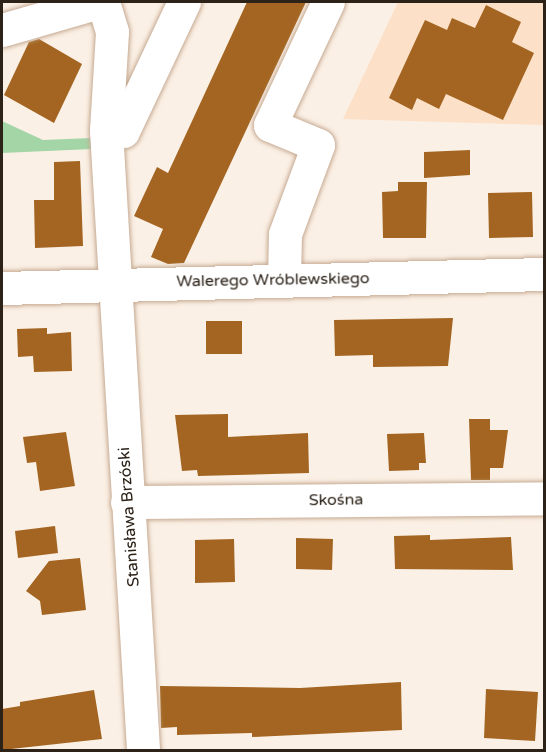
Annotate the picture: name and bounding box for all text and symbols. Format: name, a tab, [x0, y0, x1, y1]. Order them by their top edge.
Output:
street label: Walerego Wróblewskiego	[176, 269, 370, 291]
street label: Stanisława Brzóski	[115, 447, 143, 587]
street label: Skośna	[309, 490, 363, 510]

